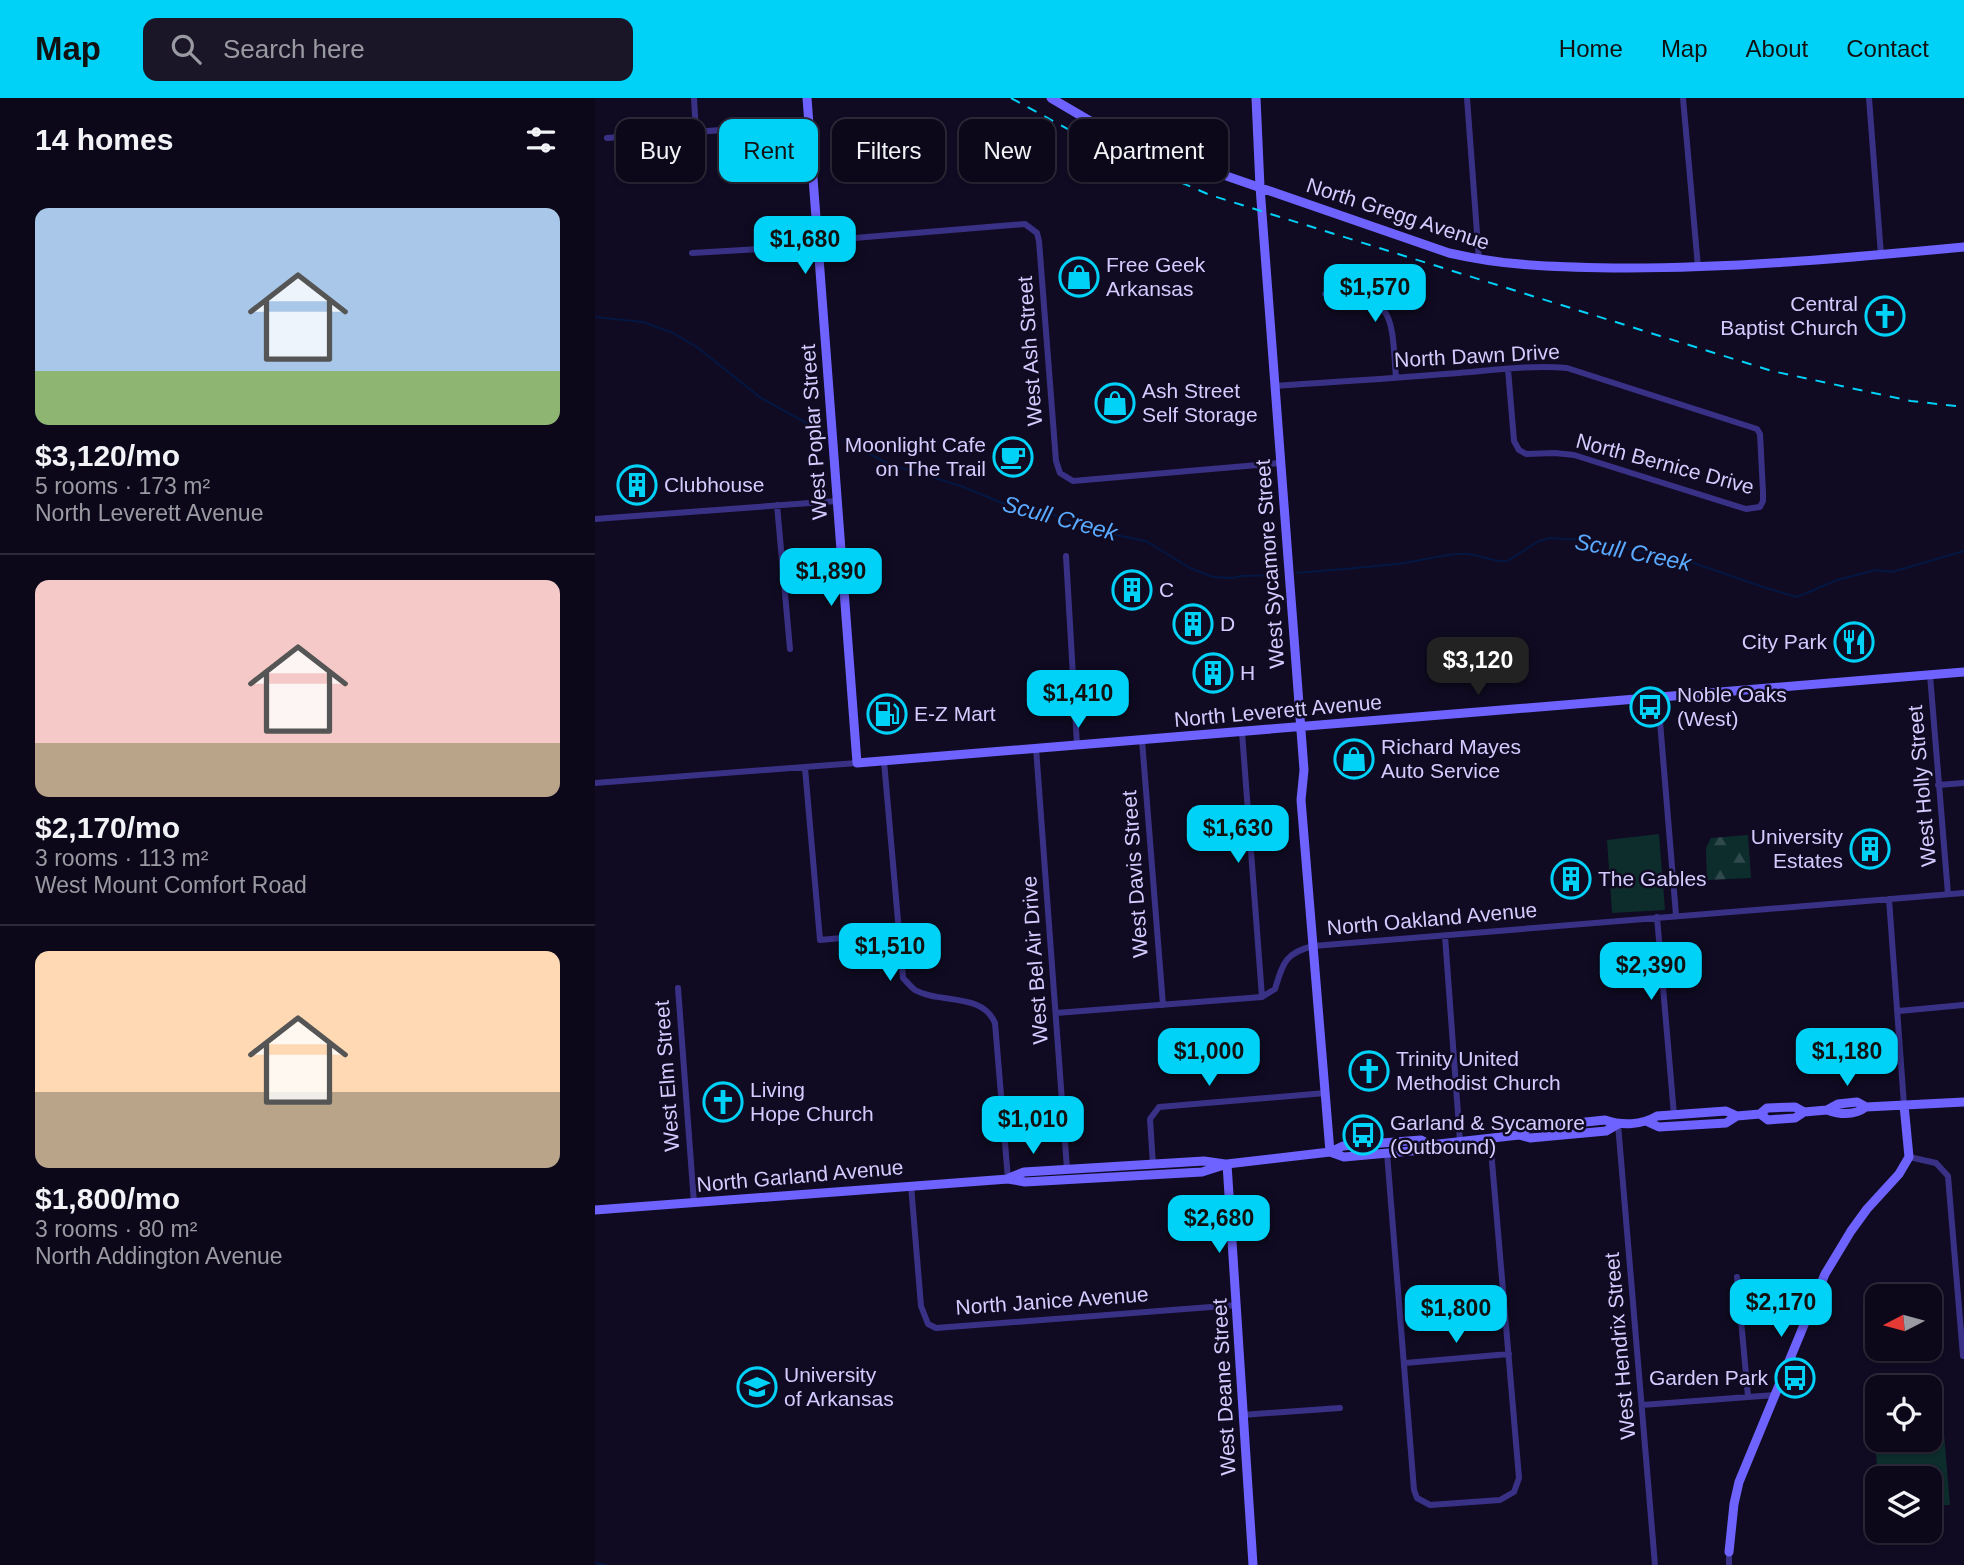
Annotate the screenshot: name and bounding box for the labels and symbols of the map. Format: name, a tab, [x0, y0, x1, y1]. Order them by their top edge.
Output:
street label: North Gregg Avenue	[1304, 173, 1493, 254]
pin: $1,680	[748, 216, 862, 276]
place label: Free Geek Arkansas	[1106, 253, 1206, 300]
shop icon: Free Geek Arkansas	[1058, 256, 1100, 298]
pin: $1,570	[1318, 264, 1432, 324]
street label: West Ash Street	[1013, 275, 1046, 427]
place label: Central Baptist Church	[1720, 292, 1858, 339]
church icon: Central Baptist Church	[1864, 295, 1906, 337]
street label: North Dawn Drive	[1394, 340, 1560, 371]
street label: West Poplar Street	[796, 343, 831, 521]
place label: Ash Street Self Storage	[1142, 379, 1258, 426]
shop icon: Ash Street Self Storage	[1094, 382, 1136, 424]
street label: North Bernice Drive	[1574, 429, 1757, 498]
place label: Moonlight Cafe on The Trail	[845, 433, 986, 480]
cafe icon: Moonlight Cafe on The Trail	[992, 436, 1034, 478]
street label: West Sycamore Street	[1251, 458, 1288, 669]
building icon: Clubhouse	[616, 464, 658, 506]
place label: Clubhouse	[664, 473, 764, 496]
water label: Scull Creek	[1000, 490, 1122, 546]
water label: Scull Creek	[1573, 528, 1695, 576]
pin: $1,890	[774, 548, 888, 608]
building icon: C	[1111, 569, 1153, 611]
place label: C	[1159, 578, 1174, 601]
building icon: D	[1172, 603, 1214, 645]
place label: D	[1220, 612, 1235, 635]
restaurant icon: City Park	[1833, 621, 1875, 663]
place label: City Park	[1742, 630, 1827, 653]
pin: $3,120	[1421, 638, 1535, 697]
building icon: H	[1192, 652, 1234, 694]
place label: H	[1240, 661, 1255, 684]
pin: $1,410	[1021, 670, 1135, 730]
place label: Noble Oaks (West)	[1677, 683, 1787, 730]
bus stop icon: Noble Oaks (West)	[1629, 686, 1671, 728]
street label: North Leverett Avenue	[1173, 690, 1383, 731]
fuel station icon: E-Z Mart	[866, 693, 908, 735]
place label: E-Z Mart	[914, 702, 996, 725]
street label: West Holly Street	[1903, 704, 1940, 868]
place label: Richard Mayes Auto Service	[1381, 735, 1521, 782]
shop icon: Richard Mayes Auto Service	[1333, 738, 1375, 780]
street label: West Davis Street	[1117, 789, 1152, 958]
pin: $1,630	[1181, 806, 1295, 865]
place label: University Estates	[1751, 825, 1843, 872]
building icon: University Estates	[1849, 828, 1891, 870]
building icon: The Gables	[1550, 858, 1592, 900]
place label: The Gables	[1598, 867, 1707, 890]
street label: West Bel Air Drive	[1017, 875, 1052, 1045]
street label: North Oakland Avenue	[1326, 898, 1538, 939]
pin: $1,510	[833, 924, 947, 983]
pin: $2,390	[1594, 942, 1708, 1002]
street label: West Elm Street	[650, 1000, 683, 1152]
pin: $1,000	[1152, 1028, 1266, 1088]
pin: $1,180	[1790, 1028, 1904, 1088]
place label: Trinity United Methodist Church	[1396, 1047, 1561, 1094]
church icon: Trinity United Methodist Church	[1348, 1050, 1390, 1092]
place label: Living Hope Church	[750, 1078, 874, 1125]
church icon: Living Hope Church	[702, 1081, 744, 1123]
pin: $1,010	[976, 1096, 1090, 1156]
place label: Garland & Sycamore (Outbound)	[1390, 1111, 1585, 1158]
bus stop icon: Garland & Sycamore (Outbound)	[1342, 1114, 1384, 1156]
street label: North Garland Avenue	[696, 1155, 904, 1196]
pin: $2,680	[1162, 1196, 1276, 1255]
street label: West Hendrix Street	[1600, 1251, 1639, 1440]
pin: $2,170	[1724, 1280, 1838, 1339]
street label: North Janice Avenue	[955, 1282, 1149, 1319]
north arrow	[1865, 1284, 1943, 1362]
pin: $1,800	[1399, 1286, 1513, 1345]
street label: West Deane Street	[1207, 1298, 1240, 1476]
bus stop icon: Garden Park	[1774, 1357, 1816, 1399]
place label: University of Arkansas	[784, 1363, 894, 1410]
school or university icon: University of Arkansas	[736, 1366, 778, 1408]
place label: Garden Park	[1649, 1366, 1768, 1389]

